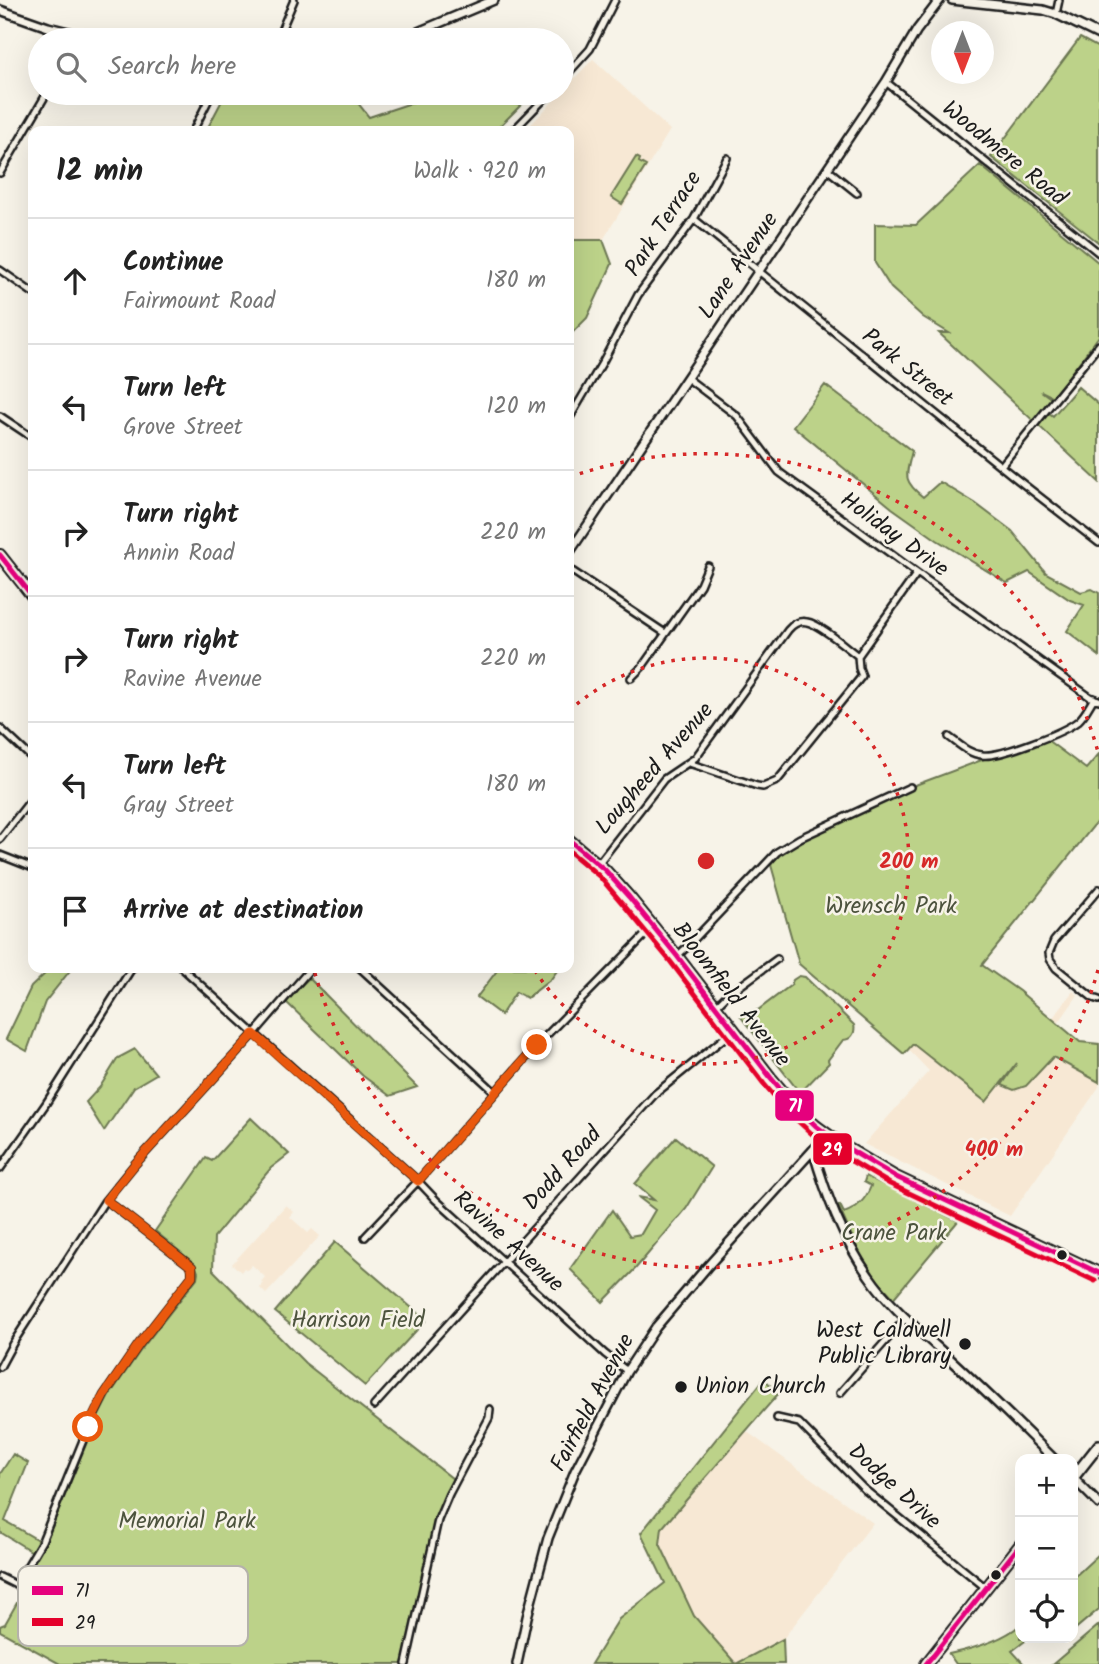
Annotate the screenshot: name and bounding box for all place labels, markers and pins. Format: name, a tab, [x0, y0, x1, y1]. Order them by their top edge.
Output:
centre of rings	[694, 849, 718, 873]
unlabelled marker	[1055, 1248, 1069, 1262]
place label: West Caldwell Public Library	[816, 1313, 951, 1375]
marker: West Caldwell Public Library	[957, 1336, 973, 1352]
place label: Union Church	[695, 1369, 826, 1405]
marker: Union Church	[673, 1379, 689, 1395]
unlabelled marker	[989, 1568, 1003, 1582]

